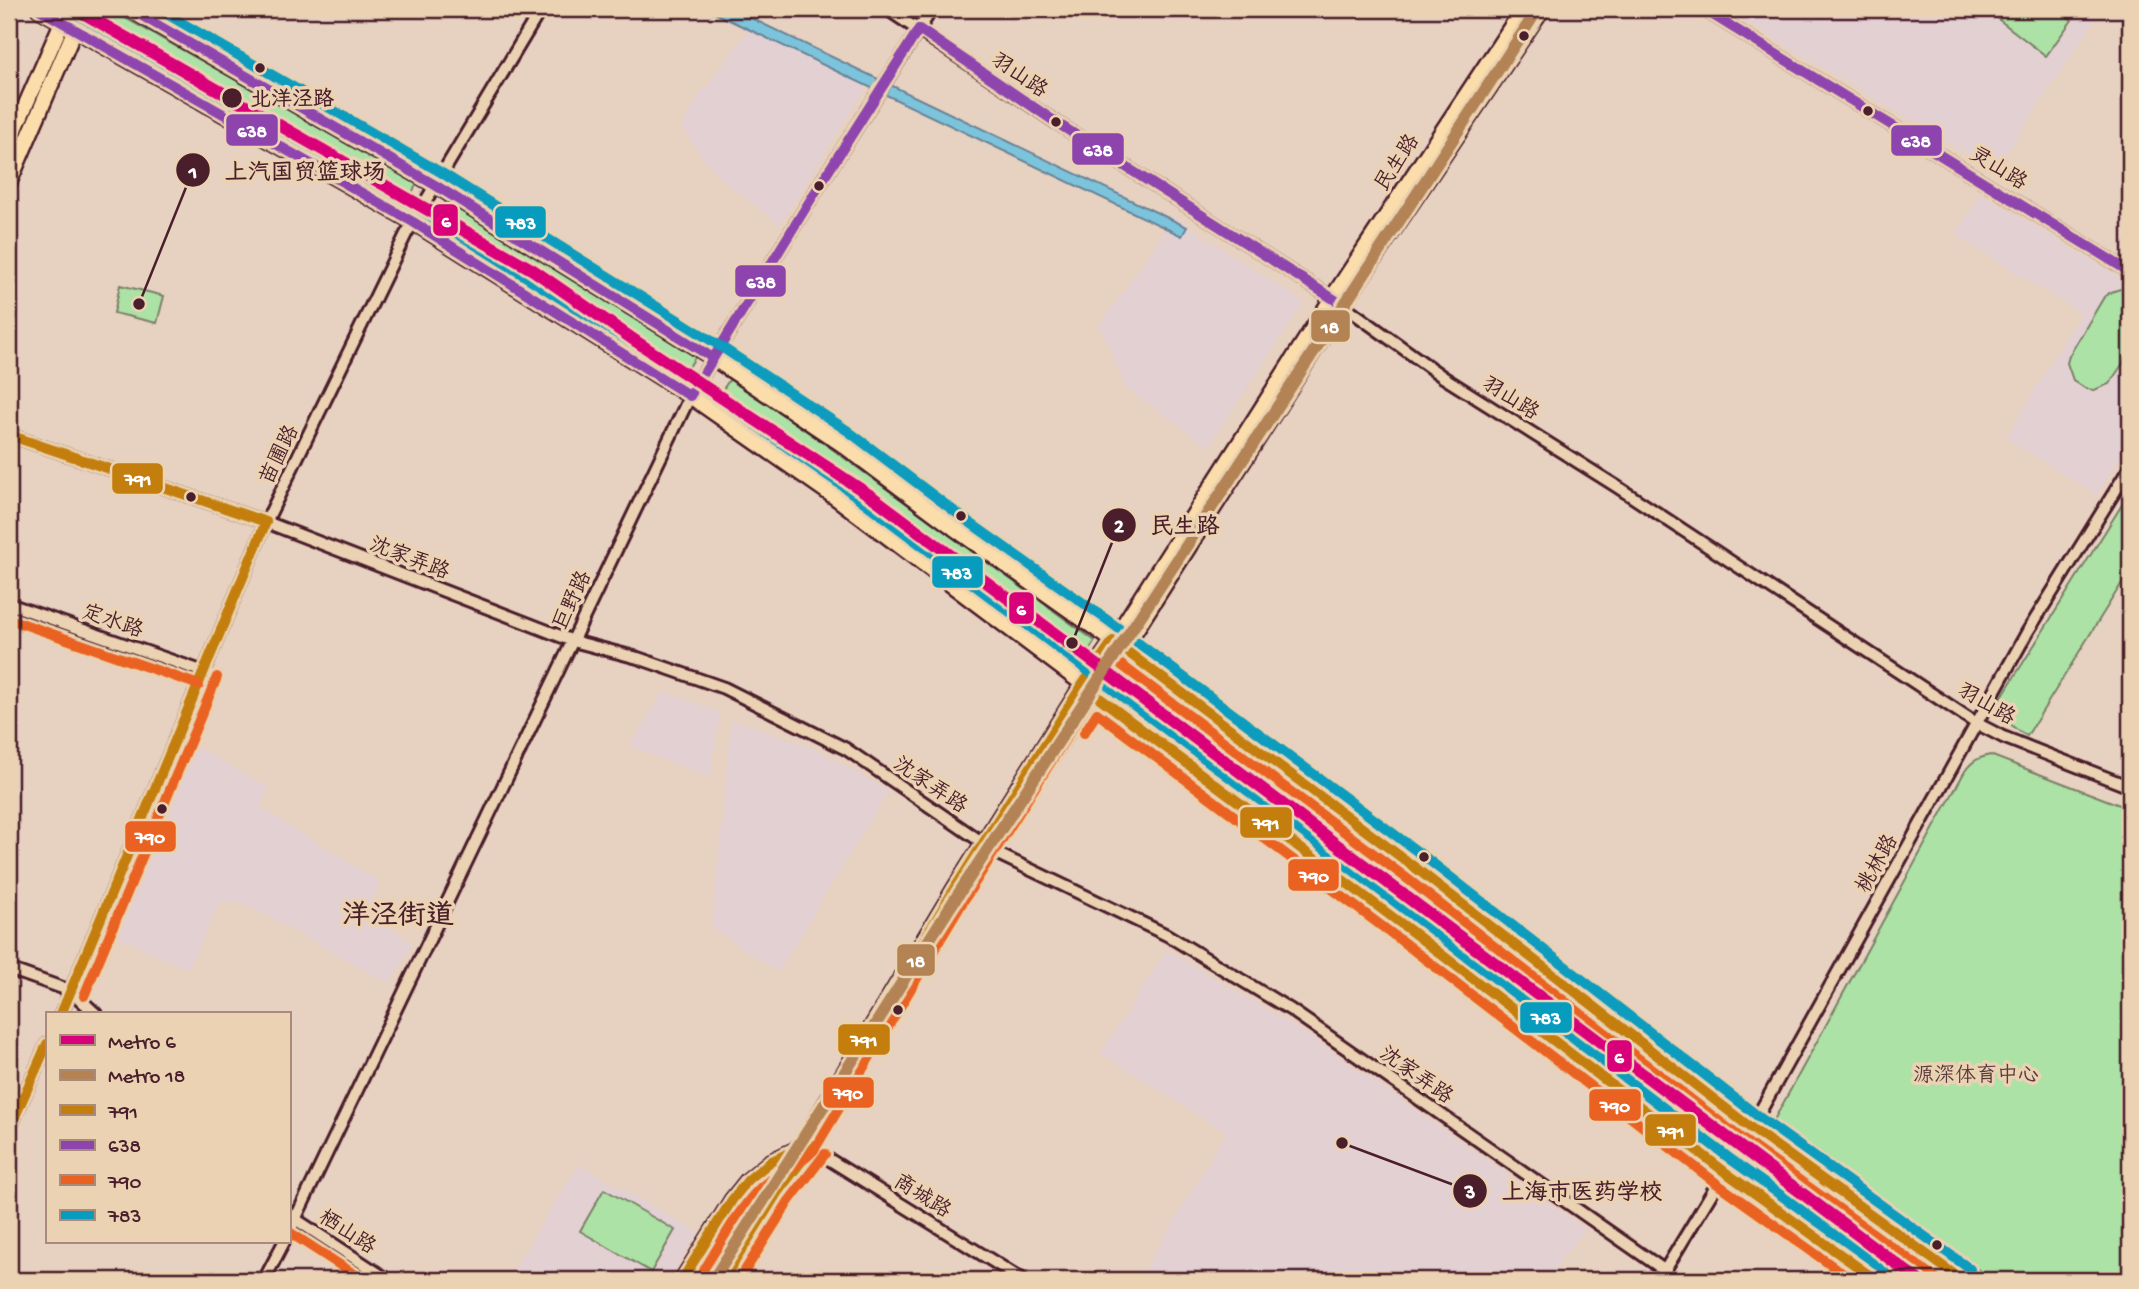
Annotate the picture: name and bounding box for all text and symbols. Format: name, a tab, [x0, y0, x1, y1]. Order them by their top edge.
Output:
unlabelled marker	[1517, 29, 1531, 43]
street label: 羽山路	[985, 47, 1052, 105]
unlabelled marker	[253, 61, 267, 75]
marker: 北洋泾路	[220, 86, 244, 110]
place label: 北洋泾路	[250, 87, 334, 114]
unlabelled marker	[1861, 104, 1875, 118]
line badge: 638	[225, 113, 279, 147]
unlabelled marker	[1049, 115, 1063, 129]
text: 638	[237, 122, 268, 145]
line badge: 638	[1890, 124, 1943, 157]
street label: 民生路	[1370, 130, 1427, 197]
line badge: 638	[1071, 132, 1125, 166]
text: 638	[1901, 132, 1932, 155]
text: 638	[1083, 141, 1114, 164]
street label: 灵山路	[1964, 141, 2032, 197]
callout: 上汽国贸篮球场	[175, 148, 399, 192]
text: 上汽国贸篮球场	[225, 159, 386, 188]
text: 1	[188, 162, 197, 187]
unlabelled marker	[812, 179, 826, 193]
line badge: 6	[432, 203, 459, 237]
line badge: 783	[494, 205, 547, 239]
text: 6	[441, 212, 451, 235]
text: 783	[505, 214, 536, 237]
line badge: 638	[734, 264, 787, 298]
text: 638	[746, 273, 777, 296]
line badge: 18	[1310, 309, 1351, 343]
text: 18	[1320, 318, 1340, 341]
street label: 羽山路	[1476, 371, 1544, 427]
street label: 苗圃路	[254, 421, 306, 489]
line badge: 791	[111, 462, 164, 495]
text: 791	[123, 470, 152, 493]
unlabelled marker	[184, 490, 198, 504]
callout: 民生路	[1101, 503, 1233, 547]
unlabelled marker	[954, 509, 968, 523]
text: 民生路	[1151, 513, 1220, 542]
text: 2	[1114, 516, 1125, 541]
street label: 沈家弄路	[365, 532, 453, 587]
line badge: 783	[931, 555, 984, 589]
text: 783	[941, 564, 972, 587]
street label: 巨野路	[548, 567, 599, 635]
line badge: 6	[1008, 591, 1035, 625]
street label: 定水路	[78, 599, 146, 645]
text: 6	[1016, 600, 1026, 623]
street label: 羽山路	[1952, 678, 2020, 733]
street label: 沈家弄路	[887, 751, 972, 821]
unlabelled marker	[155, 802, 169, 816]
line badge: 791	[1239, 806, 1293, 839]
text: 791	[1251, 814, 1280, 837]
line badge: 790	[124, 820, 177, 853]
text: 790	[134, 828, 165, 851]
street label: 桃林路	[1851, 830, 1905, 898]
unlabelled marker	[1417, 850, 1431, 864]
line badge: 790	[1287, 858, 1340, 892]
text: 790	[1298, 867, 1329, 890]
district label: 洋泾街道	[342, 900, 454, 934]
line badge: 18	[896, 943, 936, 977]
text: 18	[906, 952, 926, 975]
line badge: 783	[1519, 1001, 1573, 1034]
unlabelled marker	[891, 1003, 905, 1017]
text: 783	[1530, 1009, 1561, 1032]
legend	[46, 1012, 290, 1244]
line badge: 791	[837, 1023, 891, 1056]
text: 791	[849, 1031, 878, 1054]
text: Metro 6	[108, 1032, 176, 1057]
line badge: 6	[1606, 1039, 1633, 1073]
street label: 沈家弄路	[1373, 1041, 1458, 1111]
text: 6	[1614, 1048, 1624, 1071]
park label: 源深体育中心	[1913, 1063, 2039, 1090]
text: Metro 18	[108, 1066, 185, 1091]
line badge: 790	[822, 1076, 875, 1109]
text: 790	[832, 1084, 863, 1107]
line badge: 790	[1588, 1088, 1642, 1122]
text: 790	[1599, 1097, 1630, 1120]
text: 791	[107, 1102, 138, 1127]
line badge: 791	[1644, 1113, 1697, 1147]
text: 791	[1656, 1122, 1685, 1145]
text: 638	[108, 1136, 141, 1161]
street label: 商城路	[888, 1169, 956, 1225]
callout: 上海市医药学校	[1452, 1169, 1676, 1213]
text: 790	[107, 1172, 141, 1197]
text: 上海市医药学校	[1502, 1180, 1663, 1208]
text: 3	[1464, 1182, 1476, 1207]
street label: 栖山路	[313, 1205, 380, 1262]
text: 783	[107, 1206, 141, 1231]
unlabelled marker	[1930, 1238, 1944, 1252]

